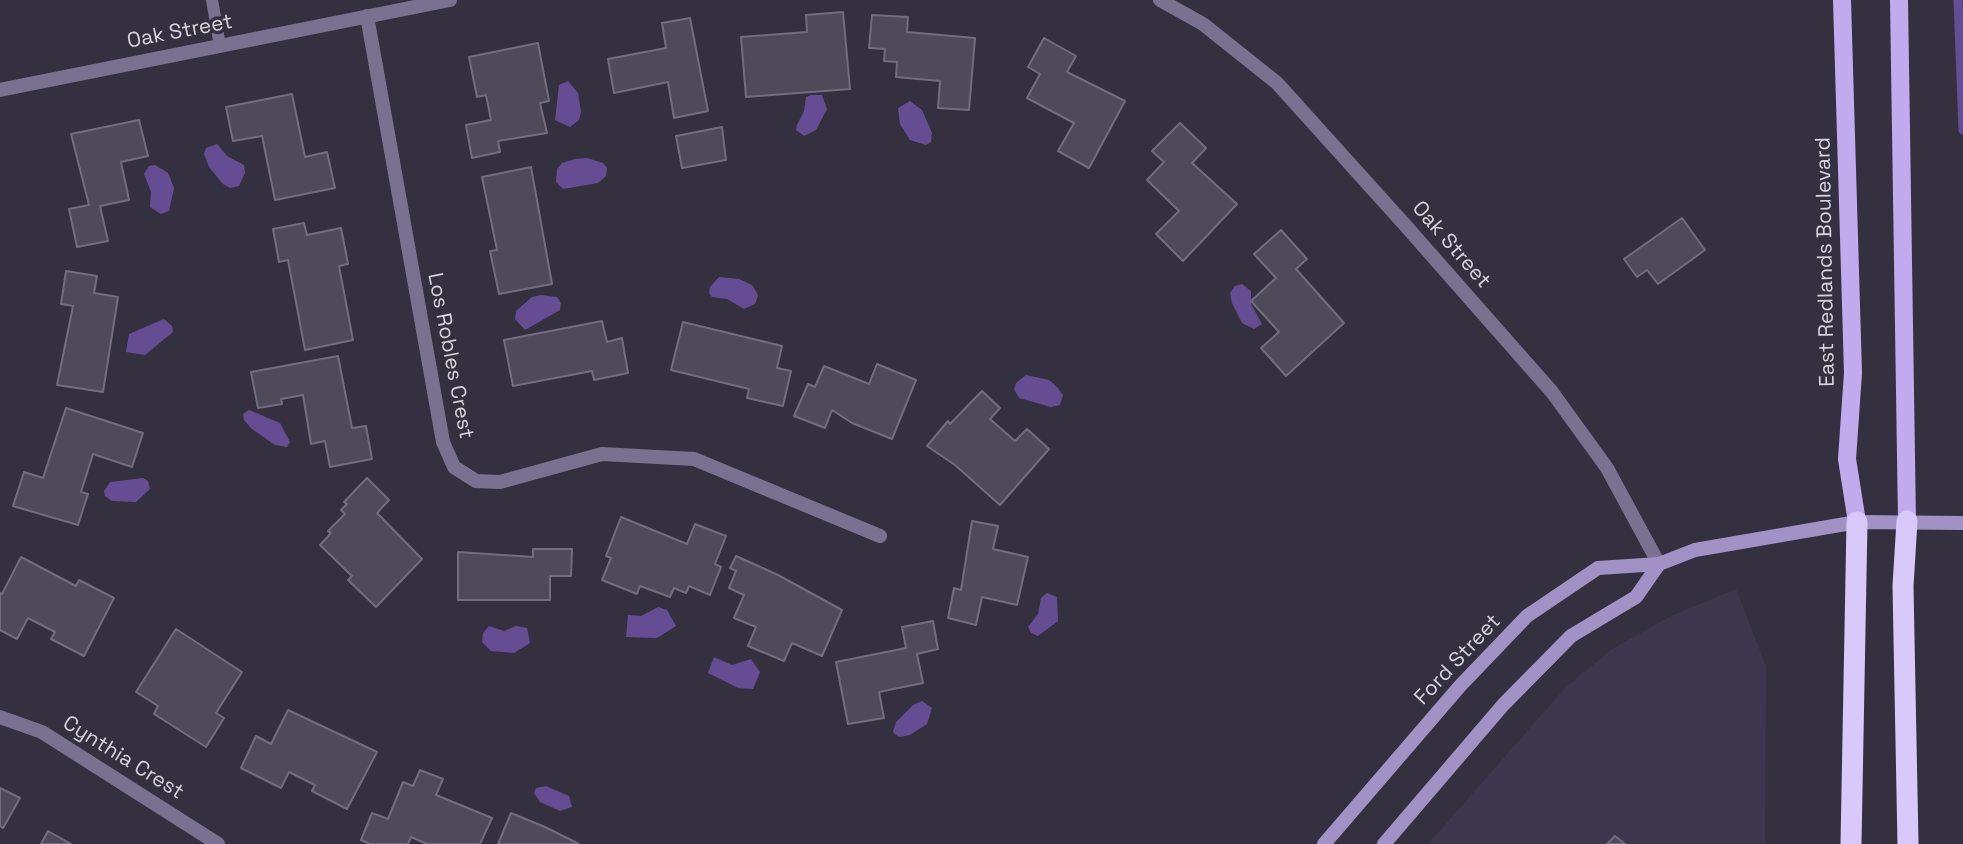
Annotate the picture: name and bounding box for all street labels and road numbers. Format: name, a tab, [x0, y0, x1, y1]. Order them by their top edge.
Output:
street label: Oak Street	[125, 9, 235, 55]
street label: East Redlands Boulevard	[1811, 137, 1841, 387]
street label: Oak Street	[1406, 196, 1496, 294]
street label: Los Robles Crest	[422, 271, 478, 441]
street label: Ford Street	[1410, 609, 1506, 711]
street label: Cynthia Crest	[58, 711, 188, 805]

